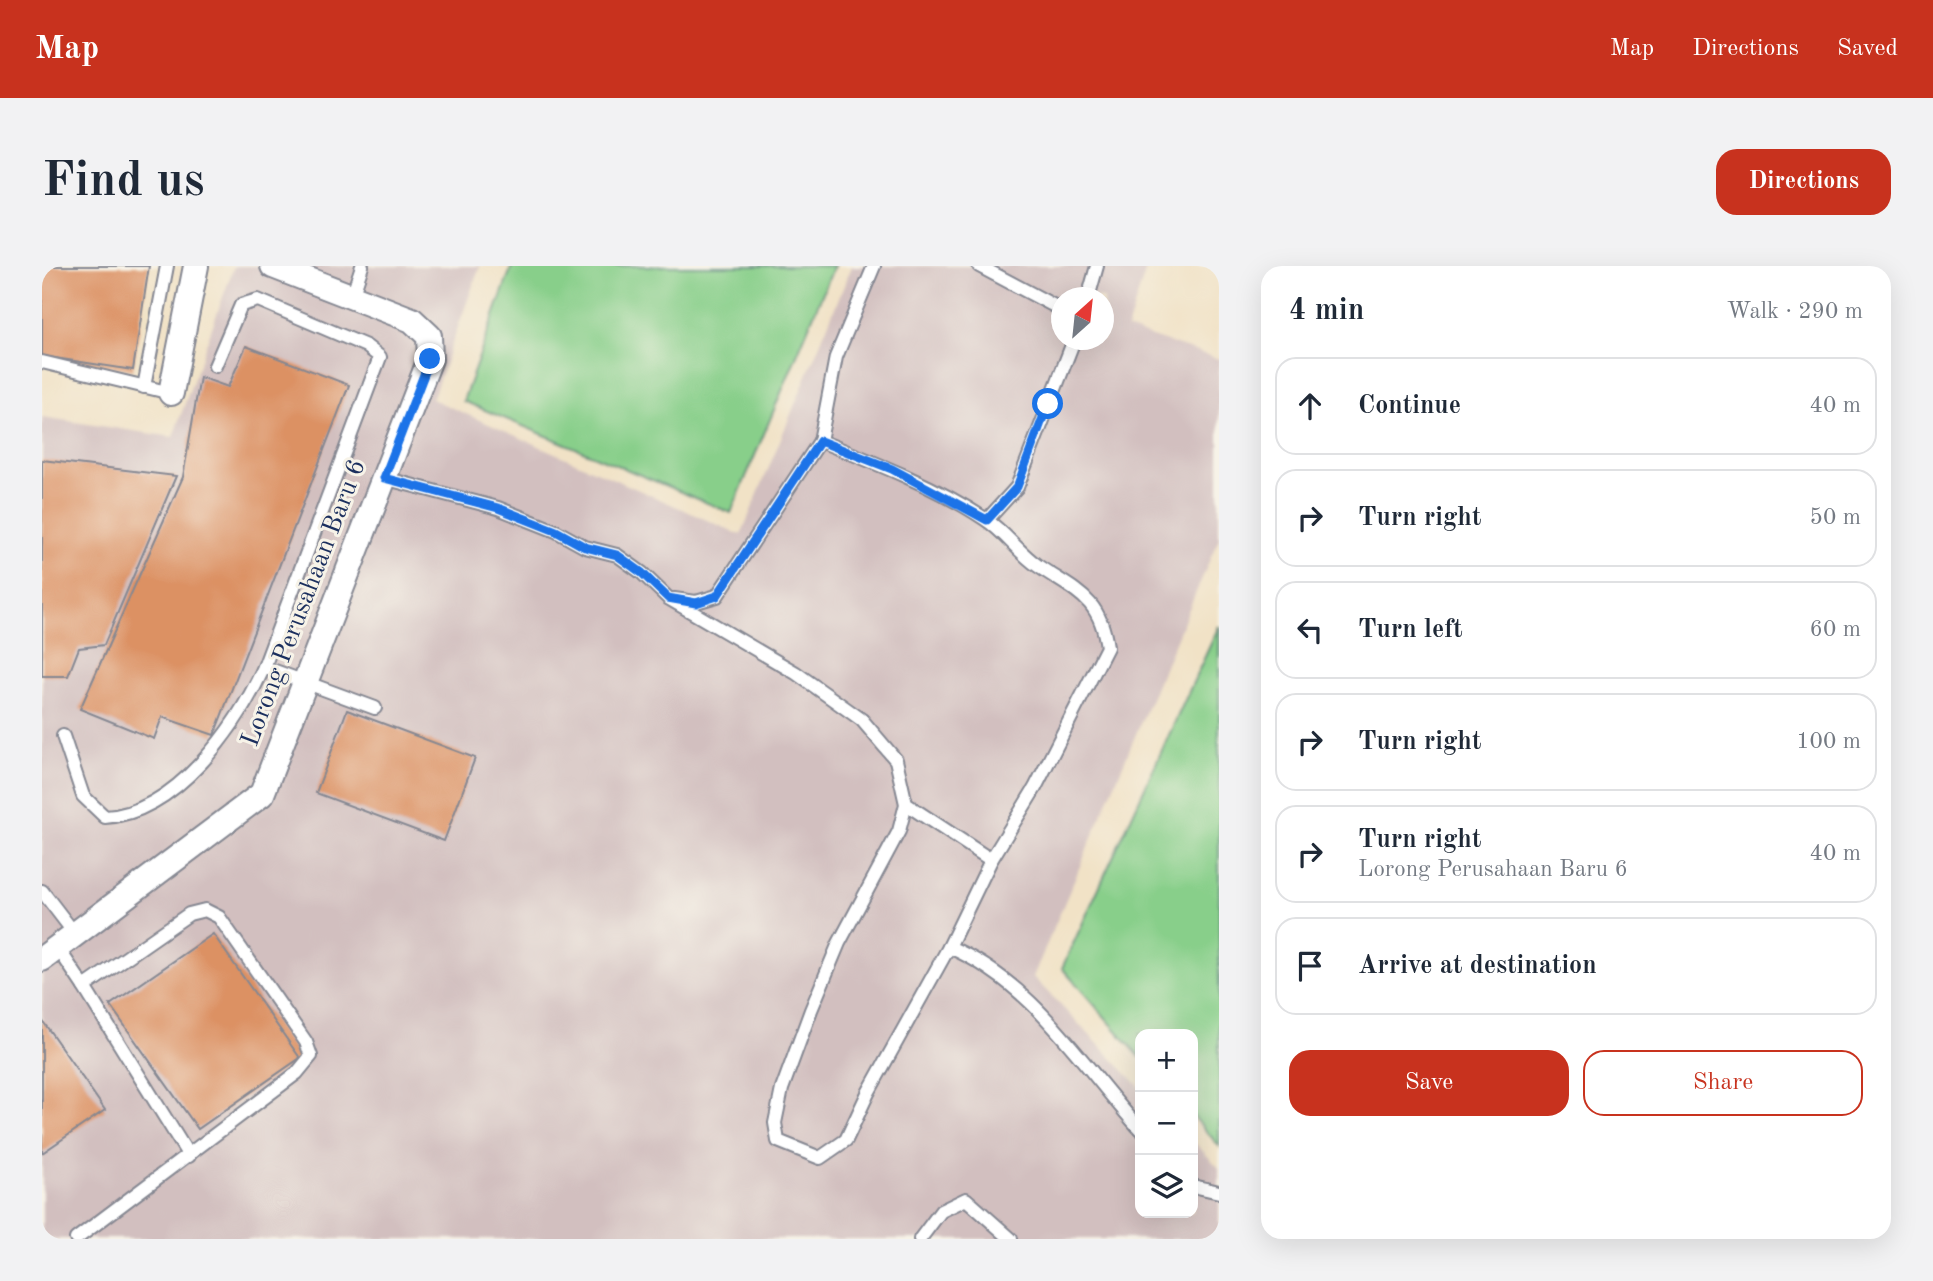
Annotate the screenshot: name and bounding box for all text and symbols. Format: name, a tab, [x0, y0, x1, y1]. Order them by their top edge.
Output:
text: Map	[35, 33, 99, 66]
text: Map	[1610, 37, 1654, 61]
text: Directions	[1692, 37, 1799, 61]
text: Saved	[1837, 37, 1898, 61]
button: Directions	[1716, 149, 1891, 215]
text: Find us	[42, 158, 205, 207]
north arrow	[1051, 287, 1114, 350]
text: 4 min	[1289, 296, 1364, 326]
text: Walk · 290 m	[1727, 300, 1863, 323]
route end	[414, 343, 445, 374]
icon: ahead	[1291, 387, 1329, 425]
route start	[1032, 388, 1063, 419]
text: Continue	[1358, 393, 1461, 419]
text: 40 m	[1810, 394, 1861, 417]
street label: Lorong Perusahaan Baru 6	[237, 456, 371, 750]
icon: right	[1291, 499, 1329, 537]
text: Turn right	[1358, 505, 1481, 531]
text: 50 m	[1810, 506, 1861, 529]
icon: left	[1291, 611, 1329, 649]
text: Turn left	[1358, 617, 1463, 643]
text: 60 m	[1810, 618, 1861, 641]
icon: right	[1291, 723, 1329, 761]
text: Turn right	[1358, 729, 1481, 755]
text: 100 m	[1796, 730, 1861, 753]
text: Turn right	[1358, 827, 1481, 853]
icon: right	[1291, 835, 1329, 873]
text: 40 m	[1810, 842, 1861, 865]
text: Lorong Perusahaan Baru 6	[1358, 858, 1628, 881]
icon: arrive	[1291, 947, 1329, 985]
text: Arrive at destination	[1358, 953, 1597, 979]
map controls	[1135, 1029, 1198, 1218]
button: +	[1135, 1029, 1198, 1092]
button: Save	[1289, 1050, 1569, 1116]
button: Share	[1583, 1050, 1863, 1116]
button: −	[1135, 1092, 1198, 1155]
button: layers	[1135, 1155, 1198, 1218]

